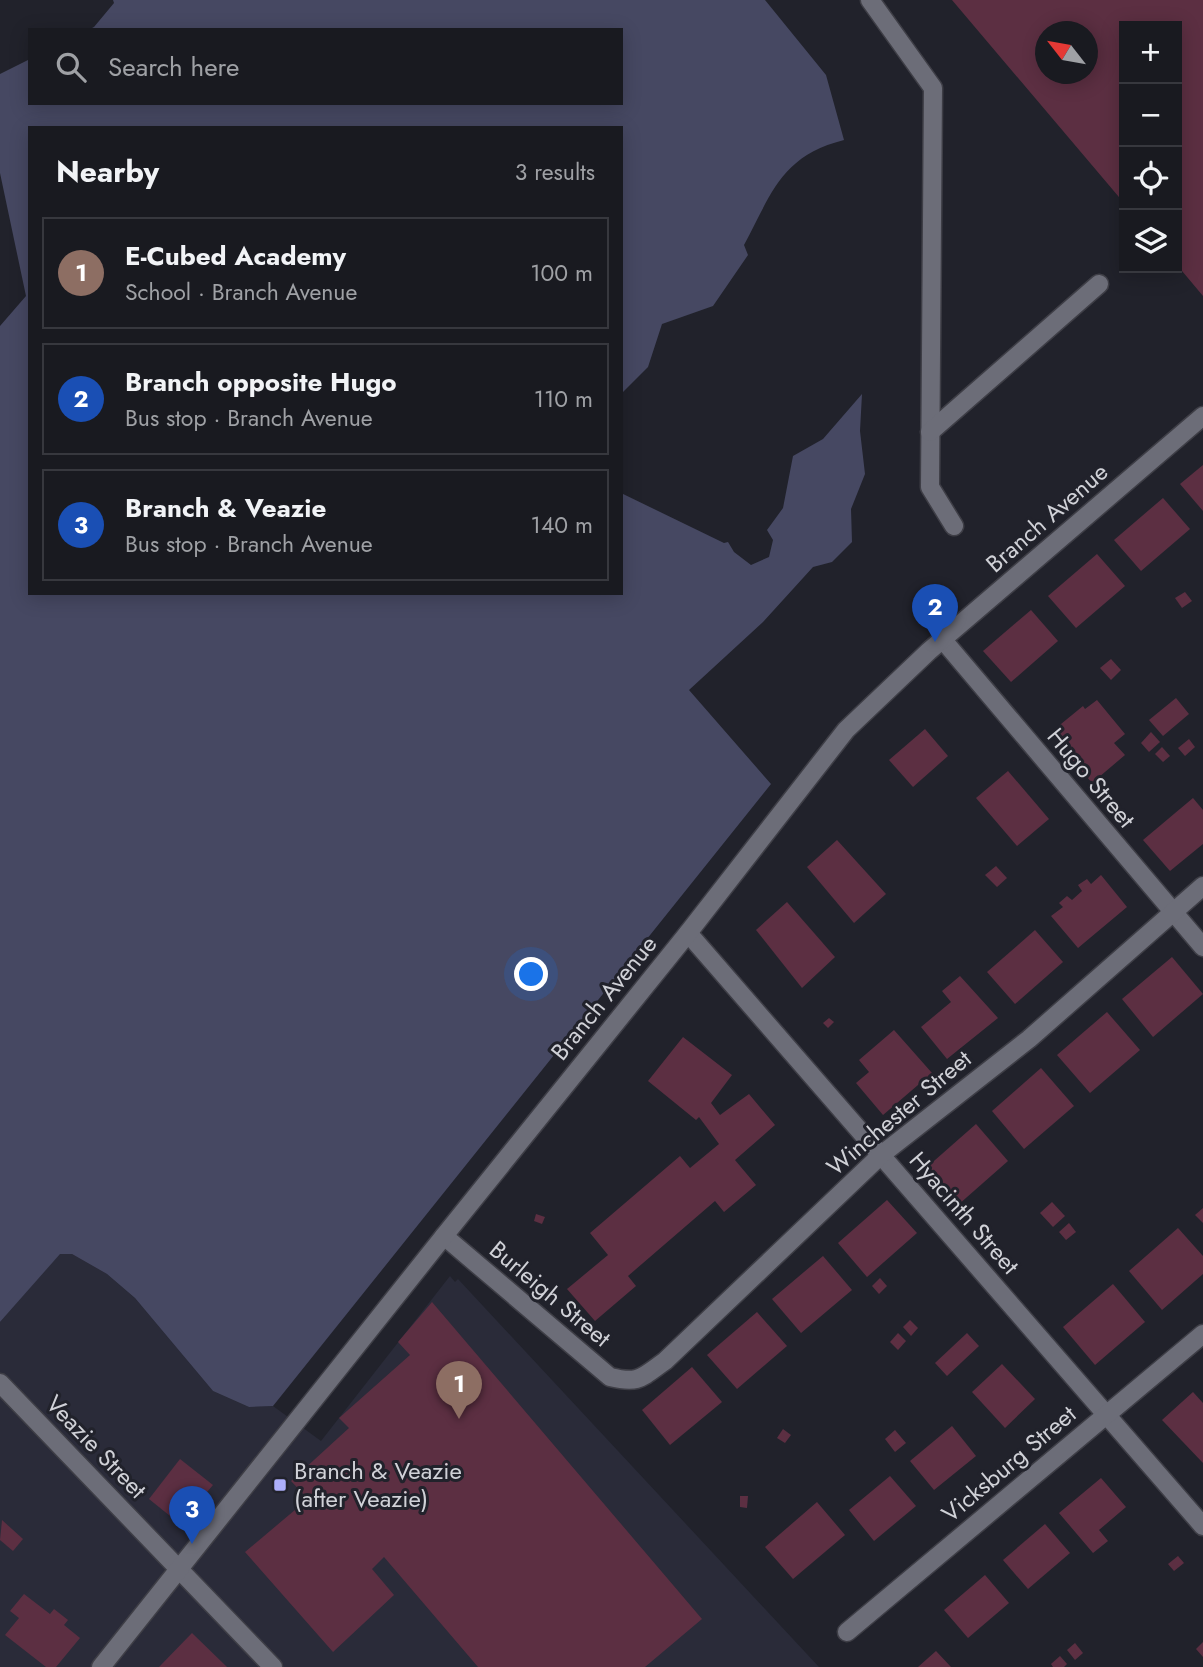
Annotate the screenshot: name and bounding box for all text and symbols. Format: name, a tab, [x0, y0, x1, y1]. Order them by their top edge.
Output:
north arrow	[1035, 21, 1098, 84]
map controls	[1119, 21, 1182, 273]
button: +	[1119, 21, 1182, 84]
search box	[28, 28, 623, 105]
icon: search	[52, 48, 90, 86]
text: Search here	[108, 48, 240, 86]
button: −	[1119, 84, 1182, 147]
button: locate	[1119, 147, 1182, 210]
text: Nearby	[56, 150, 159, 193]
text: 3 results	[515, 155, 595, 189]
button: layers	[1119, 210, 1182, 273]
text: E-Cubed Academy	[125, 237, 346, 275]
text: 1	[75, 256, 87, 290]
text: 100 m	[530, 256, 593, 290]
text: School · Branch Avenue	[125, 275, 357, 309]
text: Branch opposite Hugo	[125, 363, 397, 401]
text: 2	[73, 382, 89, 416]
text: 110 m	[534, 382, 593, 416]
text: Bus stop · Branch Avenue	[125, 401, 373, 435]
street label: Branch Avenue	[978, 455, 1115, 581]
text: Branch & Veazie	[125, 489, 326, 527]
text: 3	[74, 508, 88, 542]
text: 140 m	[531, 508, 593, 542]
text: Bus stop · Branch Avenue	[125, 527, 373, 561]
pin: 2	[912, 584, 958, 642]
street label: Hugo Street	[1039, 720, 1144, 835]
street label: Branch Avenue	[542, 928, 665, 1068]
your location	[514, 957, 548, 991]
street label: Winchester Street	[819, 1041, 979, 1184]
street label: Hyacinth Street	[901, 1144, 1028, 1282]
street label: Burleigh Street	[482, 1232, 619, 1355]
pin: 1	[436, 1361, 482, 1419]
street label: Veazie Street	[38, 1387, 155, 1506]
street label: Vicksburg Street	[934, 1397, 1084, 1530]
place label: Branch & Veazie (after Veazie)	[294, 1453, 462, 1516]
marker: Branch & Veazie (after Veazie)	[272, 1477, 288, 1493]
pin: 3	[169, 1486, 215, 1544]

